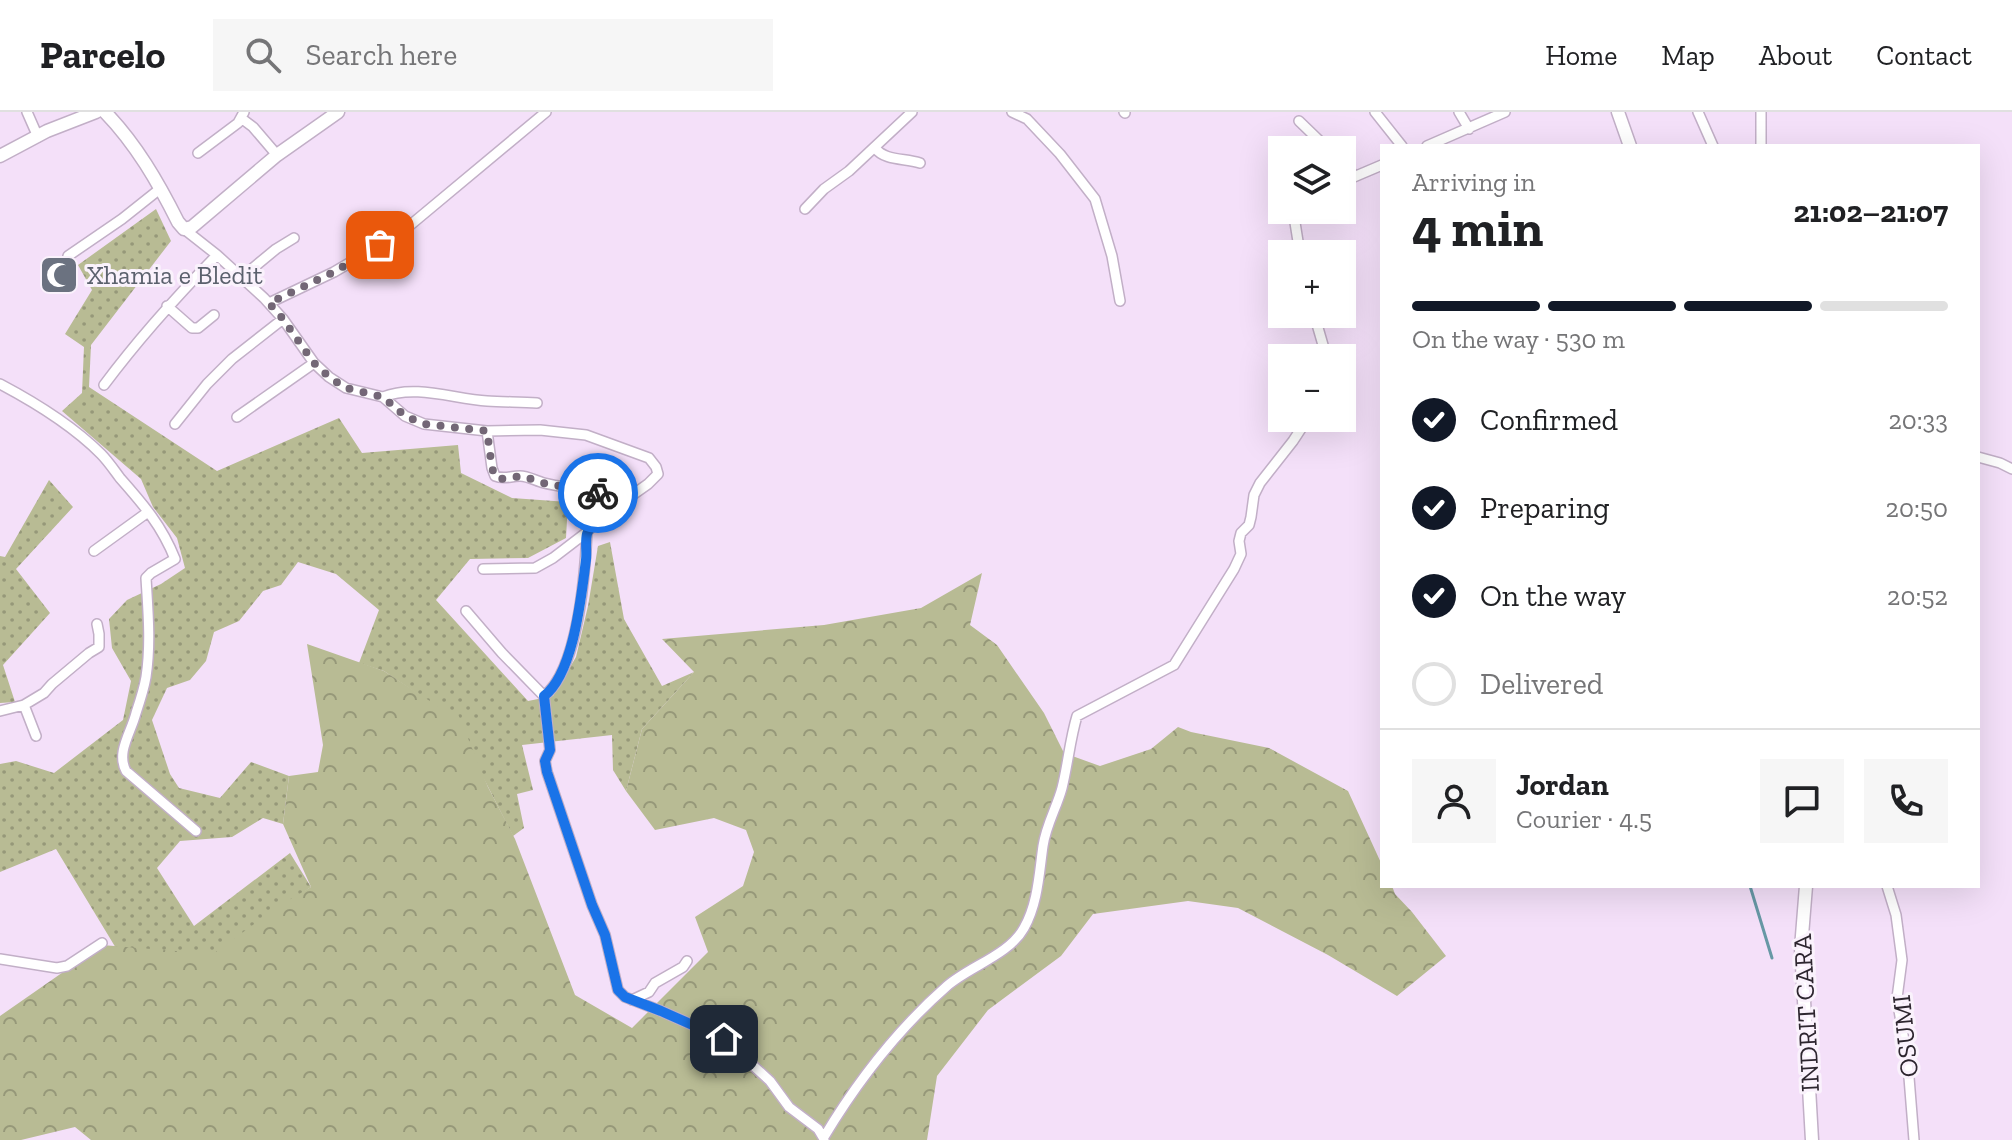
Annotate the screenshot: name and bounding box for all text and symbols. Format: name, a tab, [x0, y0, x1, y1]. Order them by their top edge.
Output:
search box	[213, 19, 773, 91]
text: Parcelo	[40, 32, 165, 78]
icon: search	[241, 33, 285, 77]
text: Search here	[305, 37, 457, 73]
text: Home	[1545, 39, 1617, 72]
text: Map	[1661, 39, 1715, 72]
text: About	[1759, 39, 1832, 72]
text: Contact	[1876, 39, 1972, 72]
map controls	[1268, 136, 1356, 432]
button: layers	[1268, 136, 1356, 224]
text: Arriving in	[1412, 166, 1535, 198]
text: 21:02–21:07	[1793, 194, 1948, 230]
text: 4 min	[1412, 197, 1543, 259]
pin	[346, 211, 414, 279]
icon: bag	[358, 223, 402, 267]
button: +	[1268, 240, 1356, 328]
mosque icon: Xhamia e Bledit	[38, 254, 80, 296]
place label: Xhamia e Bledit	[87, 259, 263, 291]
text: On the way · 530 m	[1412, 323, 1625, 355]
button: −	[1268, 344, 1356, 432]
icon: check	[1412, 398, 1456, 442]
text: Confirmed	[1480, 402, 1618, 438]
text: 20:33	[1888, 404, 1948, 436]
courier	[558, 453, 638, 533]
icon: bike	[576, 471, 620, 515]
icon: check	[1412, 486, 1456, 530]
text: Preparing	[1480, 490, 1610, 526]
text: 20:50	[1886, 492, 1948, 524]
icon: check	[1412, 574, 1456, 618]
text: On the way	[1480, 578, 1626, 614]
text: 20:52	[1887, 580, 1948, 612]
text: Delivered	[1480, 666, 1603, 702]
button: person	[1412, 759, 1496, 843]
button: chat	[1760, 759, 1844, 843]
button: phone	[1864, 759, 1948, 843]
text: Jordan	[1516, 767, 1609, 803]
text: Courier · 4.5	[1516, 803, 1652, 835]
street label: INDRIT CARA	[1786, 932, 1826, 1093]
street label: OSUMI	[1885, 993, 1925, 1079]
pin	[690, 1005, 758, 1073]
icon: home	[702, 1017, 746, 1061]

